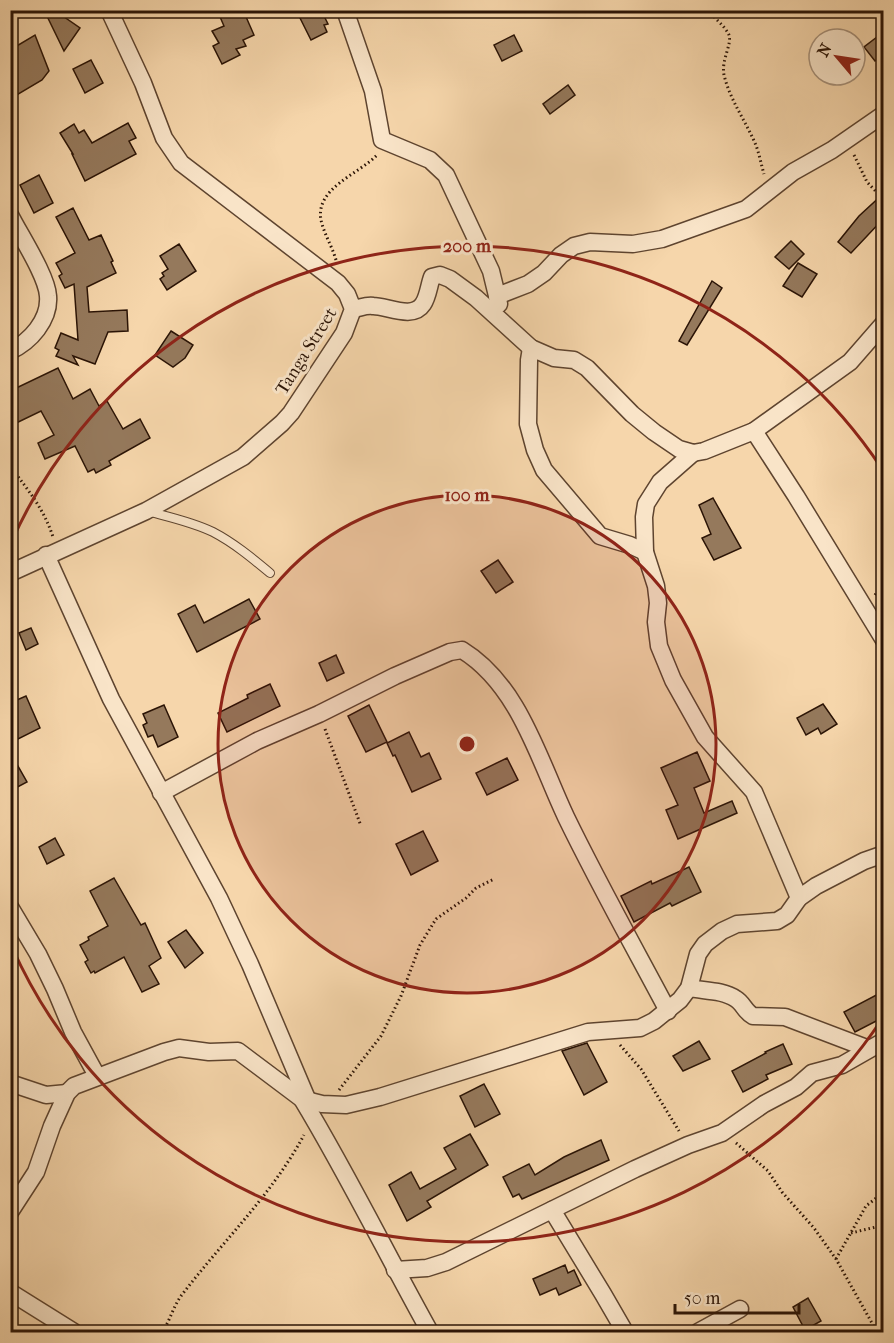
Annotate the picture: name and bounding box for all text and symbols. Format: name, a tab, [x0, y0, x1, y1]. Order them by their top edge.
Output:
north arrow	[807, 27, 867, 87]
text: N	[813, 39, 836, 60]
text: 200 m	[443, 236, 492, 257]
street label: Tanga Street	[271, 303, 342, 399]
text: 100 m	[444, 485, 491, 506]
centre of rings	[457, 734, 477, 754]
scale bar	[675, 1277, 800, 1315]
text: 50 m	[684, 1288, 721, 1309]

